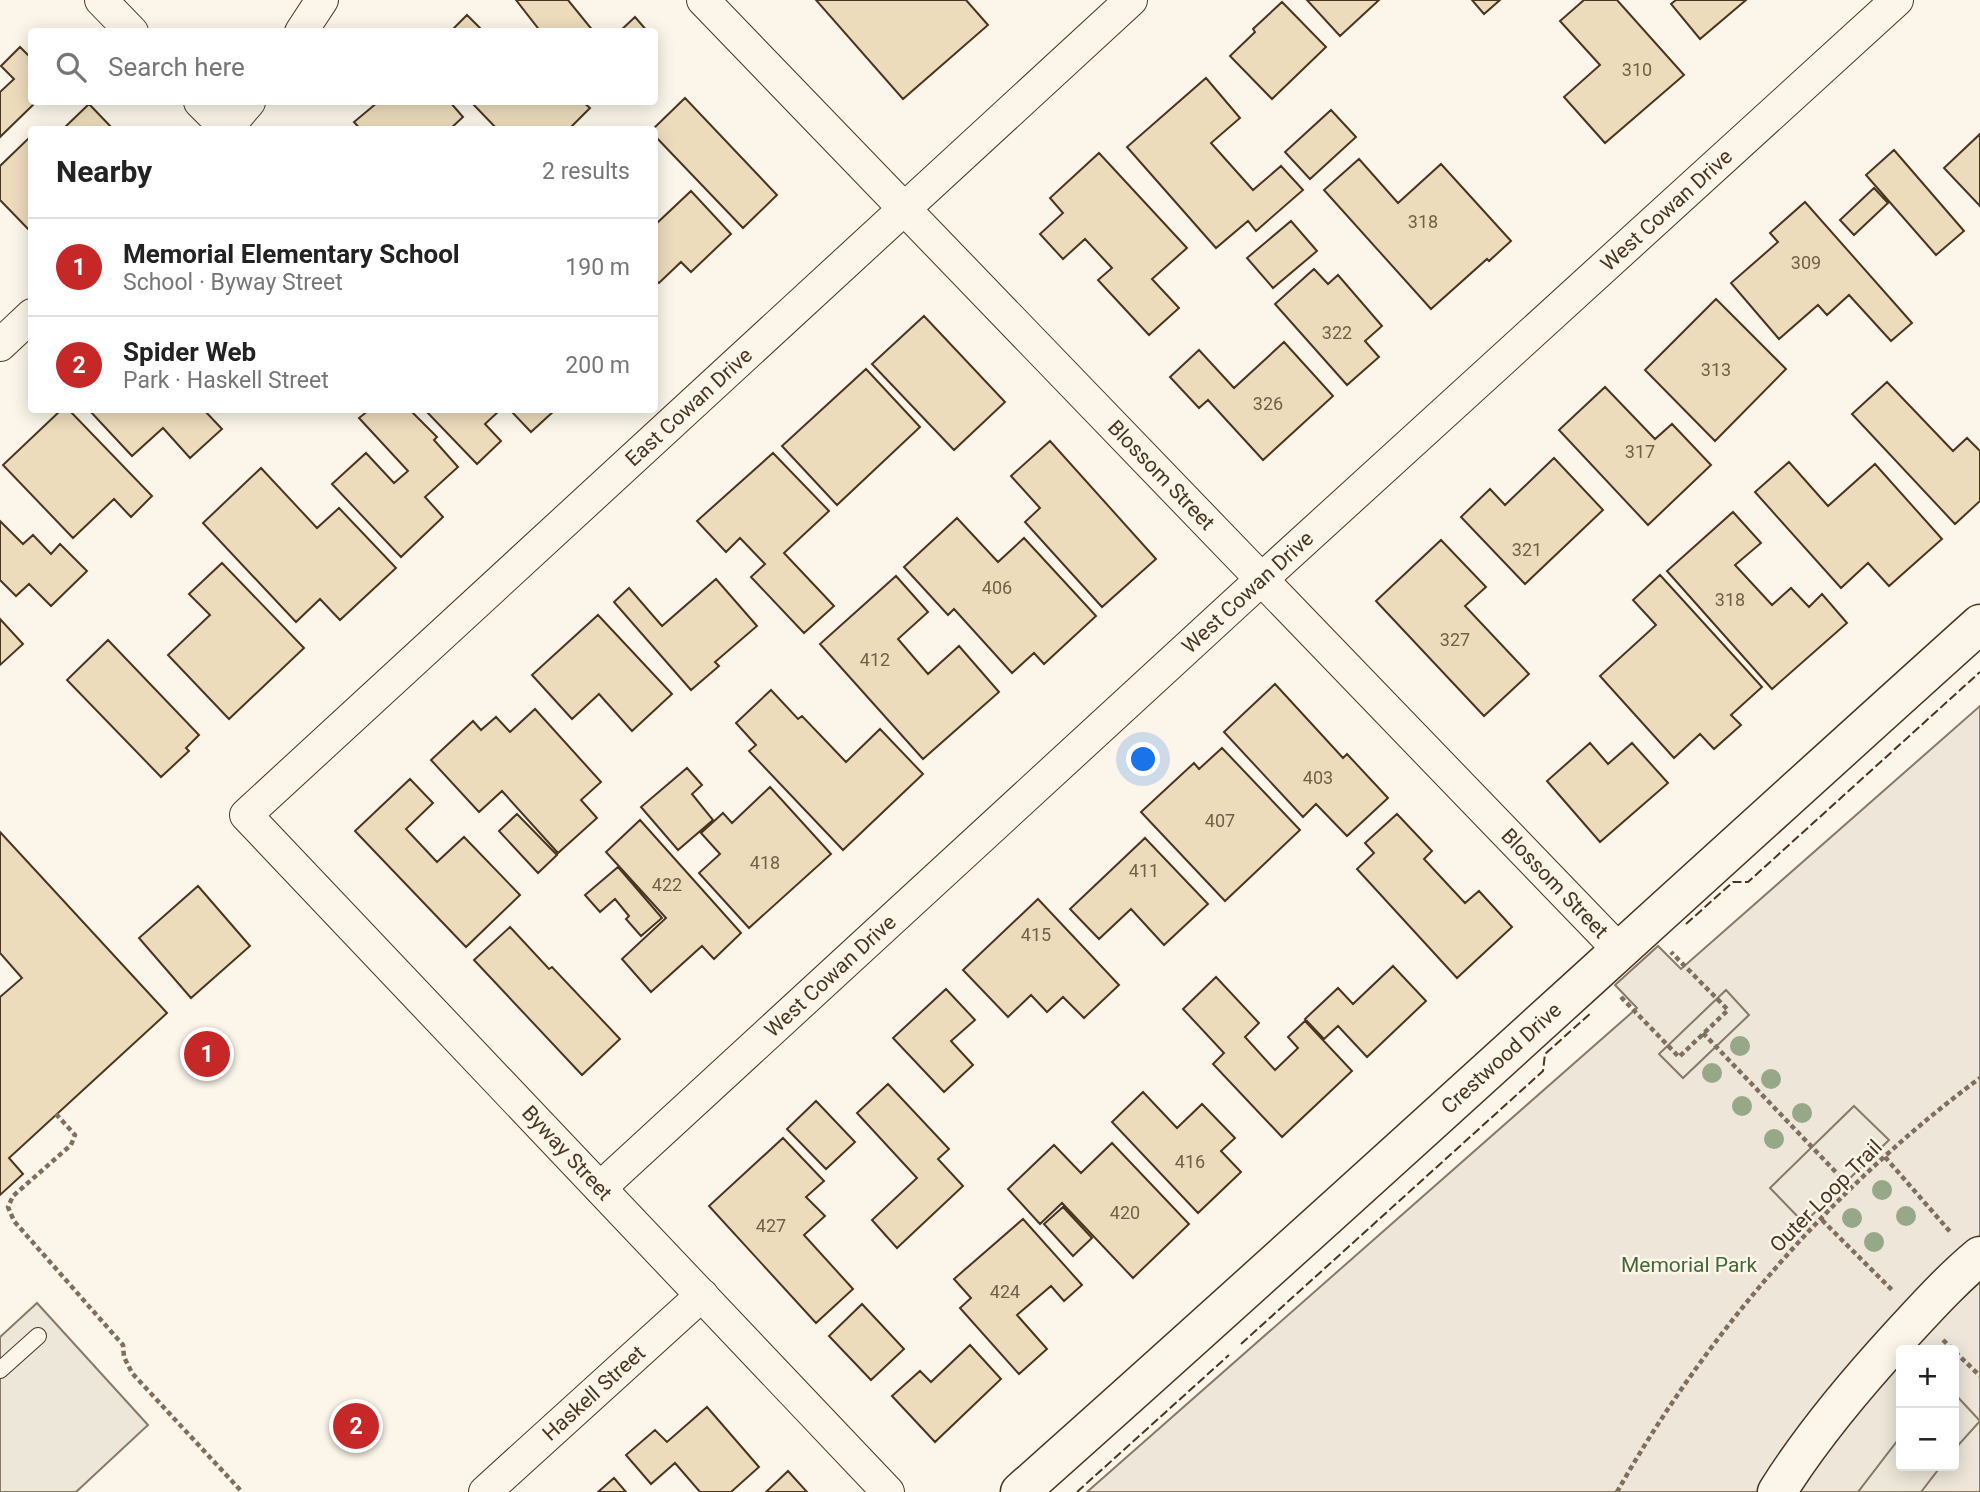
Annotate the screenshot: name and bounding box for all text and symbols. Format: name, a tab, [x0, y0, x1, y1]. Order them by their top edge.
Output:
search box	[28, 28, 658, 105]
icon: search	[52, 48, 90, 86]
text: Search here	[108, 52, 245, 82]
house number: 310	[1622, 59, 1652, 80]
street label: West Cowan Drive	[1596, 144, 1737, 276]
text: Nearby	[56, 154, 152, 189]
text: 2 results	[542, 158, 630, 185]
house number: 318	[1408, 211, 1438, 232]
text: Memorial Elementary School	[123, 239, 460, 269]
house number: 309	[1791, 252, 1821, 273]
text: 1	[72, 254, 86, 281]
text: 190 m	[565, 254, 630, 281]
text: School · Byway Street	[123, 269, 343, 296]
house number: 322	[1322, 322, 1352, 343]
text: Spider Web	[123, 337, 256, 367]
street label: East Cowan Drive	[621, 343, 757, 471]
text: 2	[72, 352, 86, 379]
text: 200 m	[565, 352, 630, 379]
house number: 313	[1701, 359, 1731, 380]
text: Park · Haskell Street	[123, 367, 329, 394]
house number: 326	[1253, 393, 1283, 414]
street label: Blossom Street	[1103, 415, 1219, 535]
house number: 317	[1625, 441, 1655, 462]
street label: West Cowan Drive	[1177, 526, 1318, 658]
house number: 321	[1512, 539, 1542, 560]
house number: 406	[982, 577, 1012, 598]
house number: 318	[1715, 589, 1745, 610]
house number: 327	[1440, 629, 1470, 650]
house number: 412	[860, 649, 890, 670]
your location	[1126, 742, 1160, 776]
house number: 403	[1303, 767, 1333, 788]
house number: 407	[1205, 810, 1235, 831]
street label: Blossom Street	[1496, 824, 1613, 943]
house number: 418	[750, 852, 780, 873]
house number: 411	[1129, 860, 1159, 881]
house number: 422	[652, 874, 682, 895]
street label: West Cowan Drive	[760, 910, 901, 1042]
house number: 415	[1021, 924, 1051, 945]
street label: Crestwood Drive	[1437, 998, 1566, 1119]
pin: 1	[184, 1028, 230, 1080]
street label: Byway Street	[517, 1101, 617, 1205]
street label: Outer Loop Trail	[1765, 1135, 1887, 1257]
house number: 416	[1175, 1151, 1205, 1172]
house number: 420	[1110, 1202, 1140, 1223]
house number: 427	[756, 1215, 786, 1236]
park label: Memorial Park	[1621, 1253, 1757, 1277]
house number: 424	[990, 1281, 1020, 1302]
street label: Haskell Street	[538, 1341, 650, 1446]
map controls	[1896, 1345, 1959, 1471]
button: +	[1896, 1345, 1959, 1408]
pin: 2	[333, 1400, 379, 1452]
button: −	[1896, 1408, 1959, 1471]

